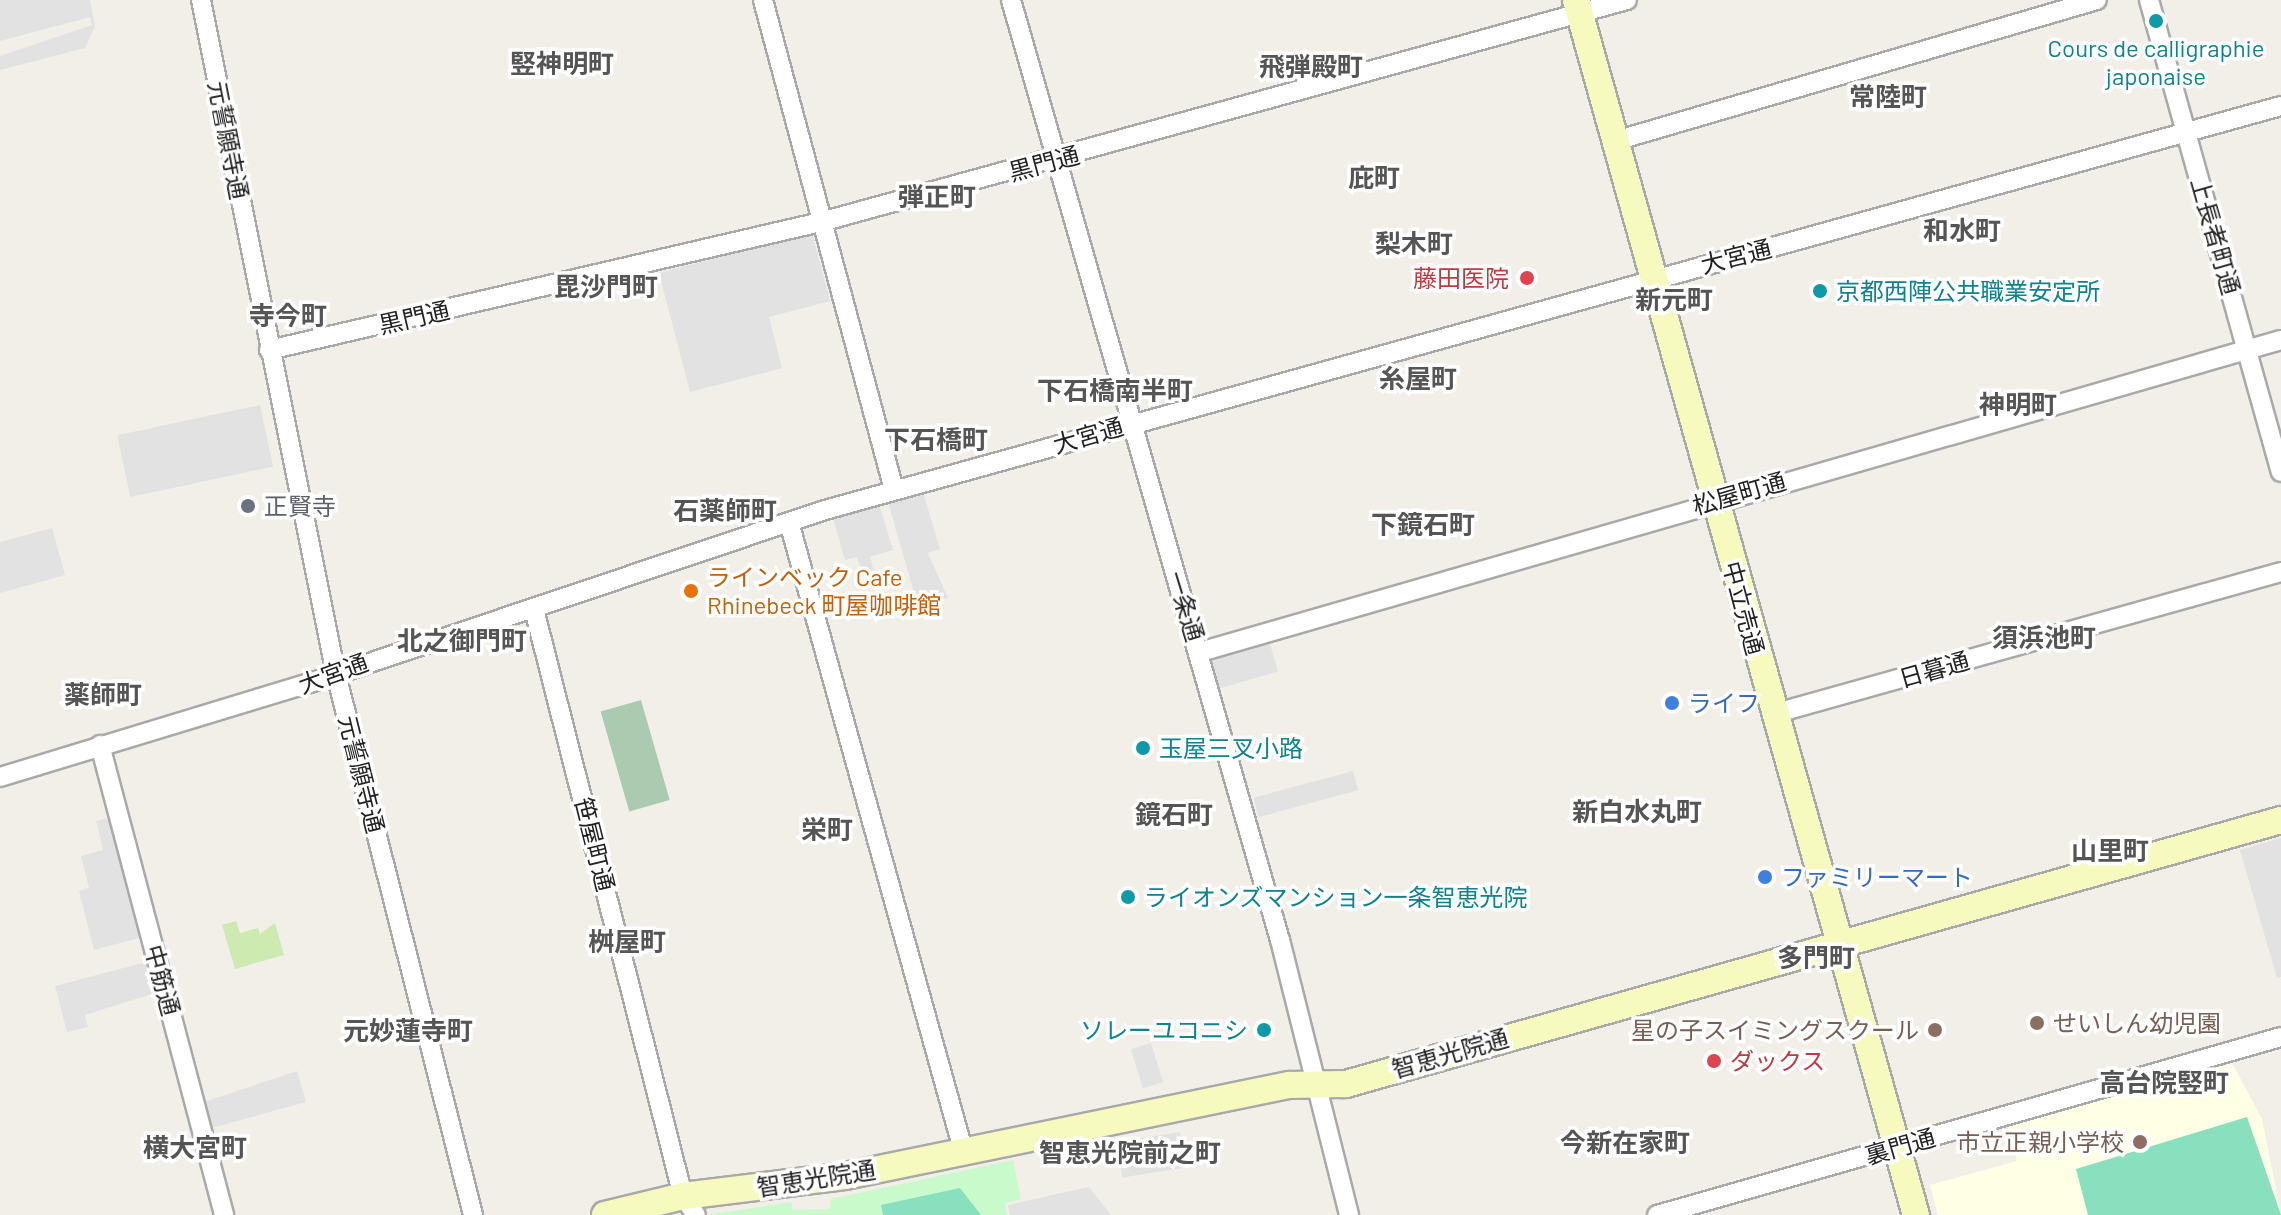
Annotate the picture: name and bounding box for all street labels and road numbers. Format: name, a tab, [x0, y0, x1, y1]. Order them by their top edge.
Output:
street label: 元誓願寺通	[203, 78, 255, 202]
street label: 黒門通	[1005, 140, 1083, 186]
street label: 上長者町通	[2186, 174, 2246, 298]
street label: 大宮通	[1698, 233, 1774, 279]
street label: 黒門通	[376, 295, 452, 339]
street label: 大宮通	[1049, 411, 1127, 459]
street label: 松屋町通	[1689, 466, 1789, 520]
street label: 中立売通	[1718, 558, 1770, 658]
street label: 一条通	[1162, 567, 1210, 645]
street label: 日暮通	[1895, 645, 1973, 693]
street label: 大宮通	[294, 647, 372, 699]
street label: 元誓願寺通	[334, 712, 390, 836]
street label: 笹屋町通	[569, 794, 621, 894]
street label: 中筋通	[140, 941, 186, 1019]
street label: 智恵光院通	[1388, 1023, 1512, 1083]
street label: 裏門通	[1861, 1122, 1939, 1170]
street label: 智恵光院通	[754, 1154, 878, 1202]

